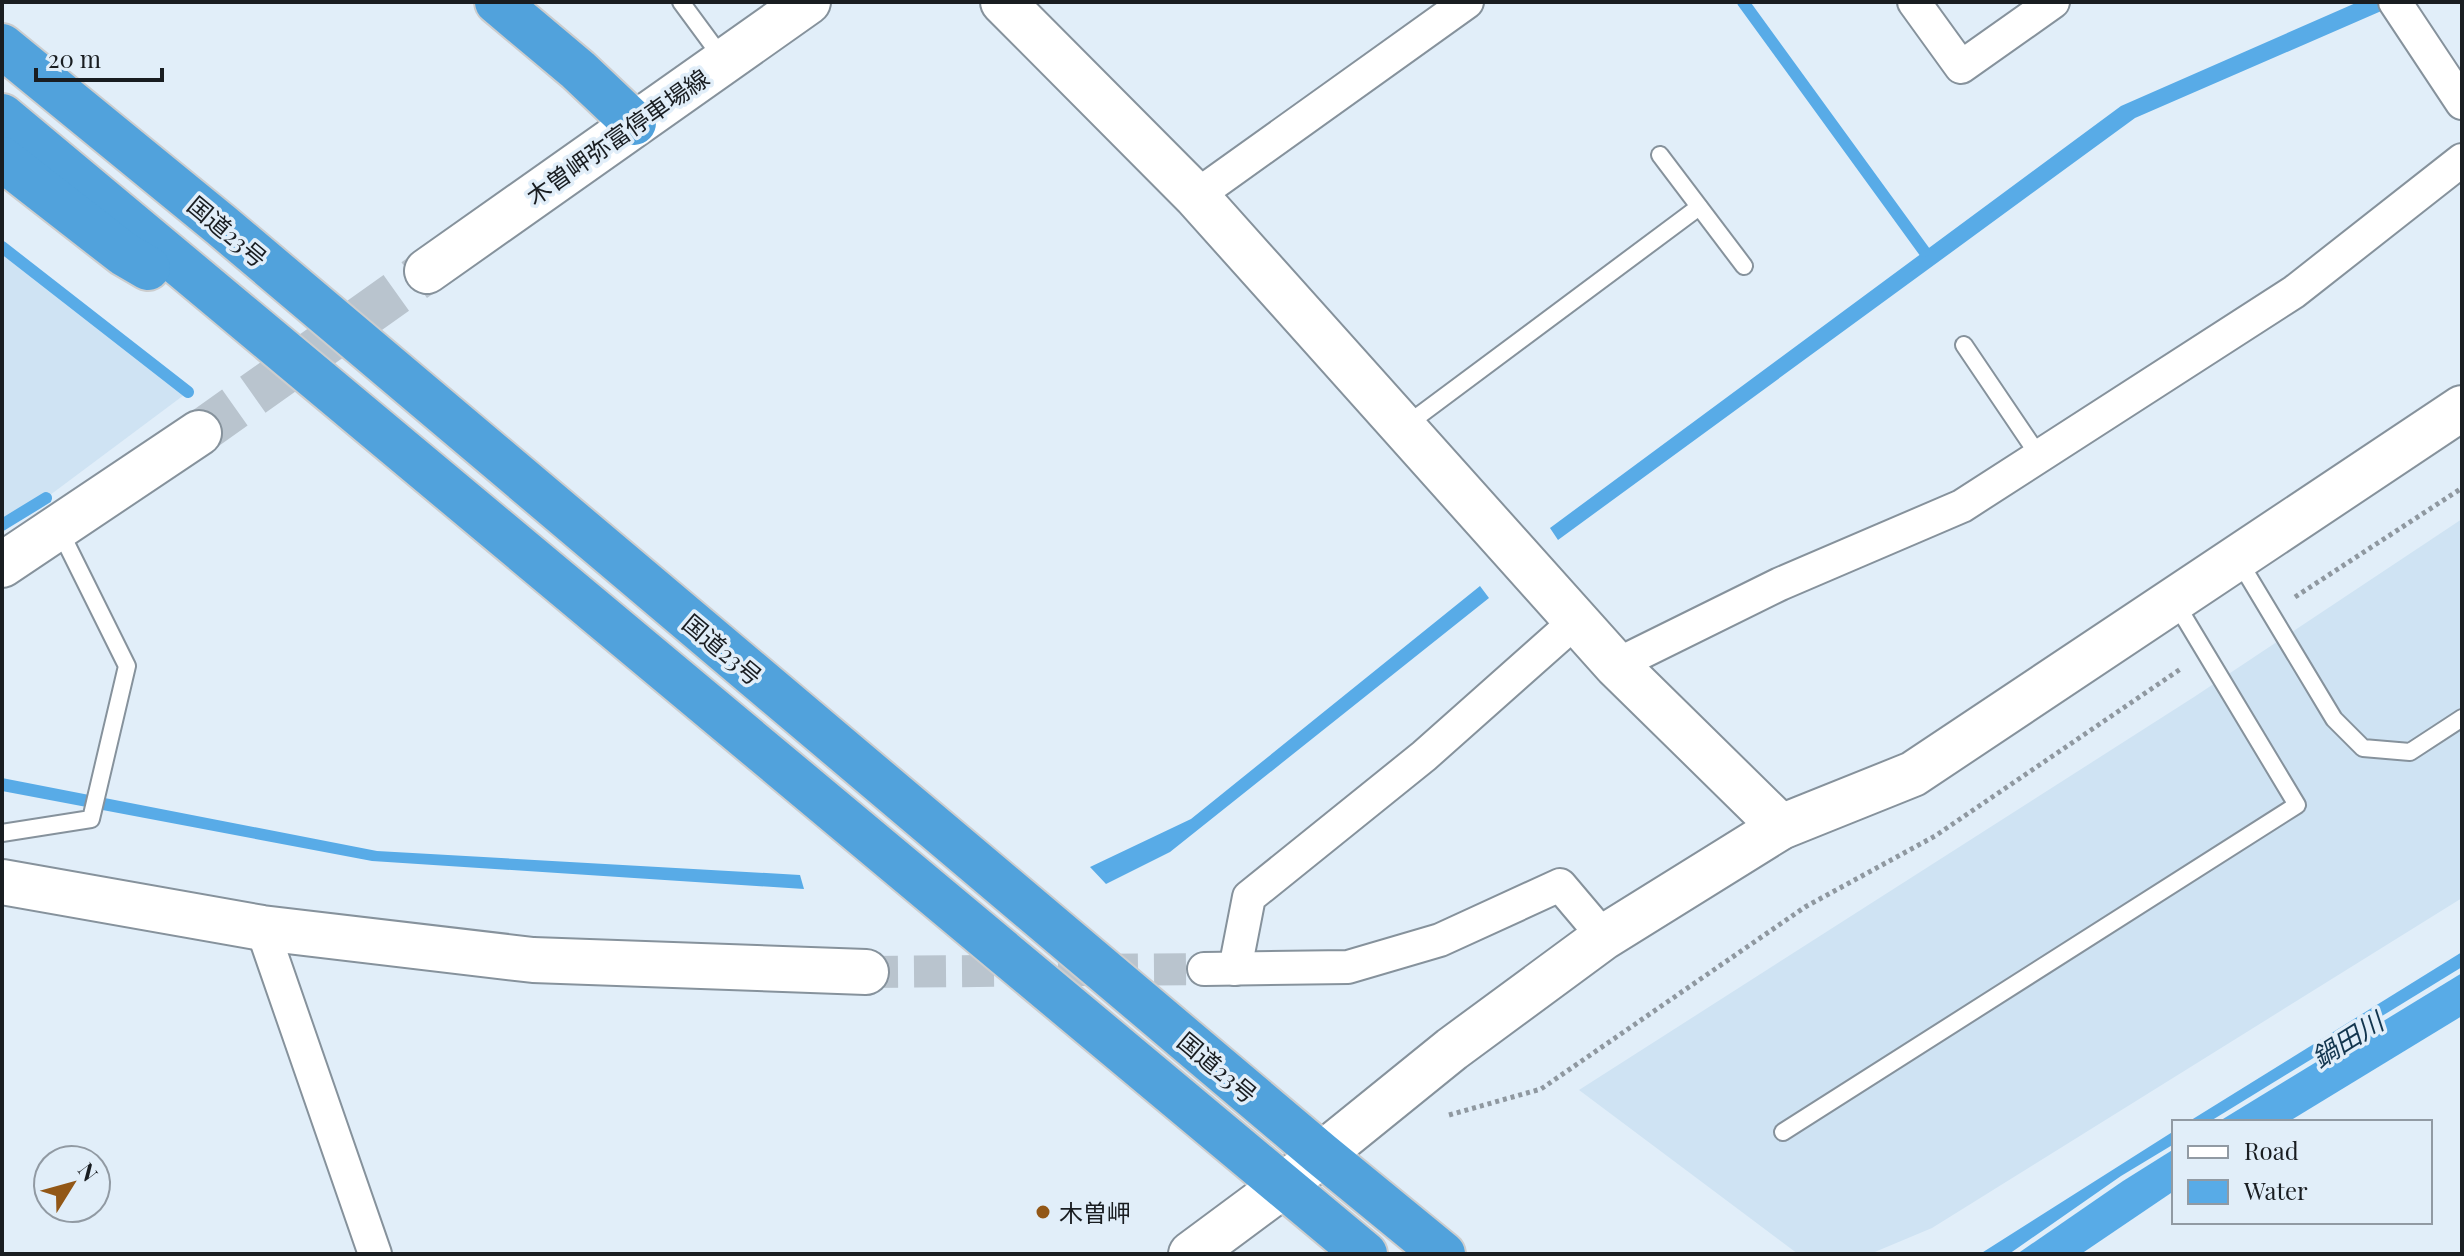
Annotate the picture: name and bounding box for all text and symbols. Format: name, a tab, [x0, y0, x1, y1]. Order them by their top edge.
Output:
scale bar	[36, 32, 162, 82]
text: 20 m	[48, 42, 101, 74]
street label: 木曽岬弥富停車場線	[519, 61, 715, 211]
street label: 国道23号	[182, 188, 274, 274]
street label: 国道23号	[677, 606, 769, 692]
water label: 鍋田川	[2305, 1002, 2392, 1075]
street label: 国道23号	[1172, 1024, 1264, 1110]
legend	[2172, 1120, 2432, 1224]
text: Road	[2244, 1134, 2299, 1166]
north arrow	[32, 1144, 112, 1224]
text: N	[72, 1156, 106, 1187]
text: Water	[2243, 1174, 2308, 1206]
place label: 木曽岬	[1059, 1196, 1131, 1228]
marker: 木曽岬	[1034, 1203, 1052, 1221]

